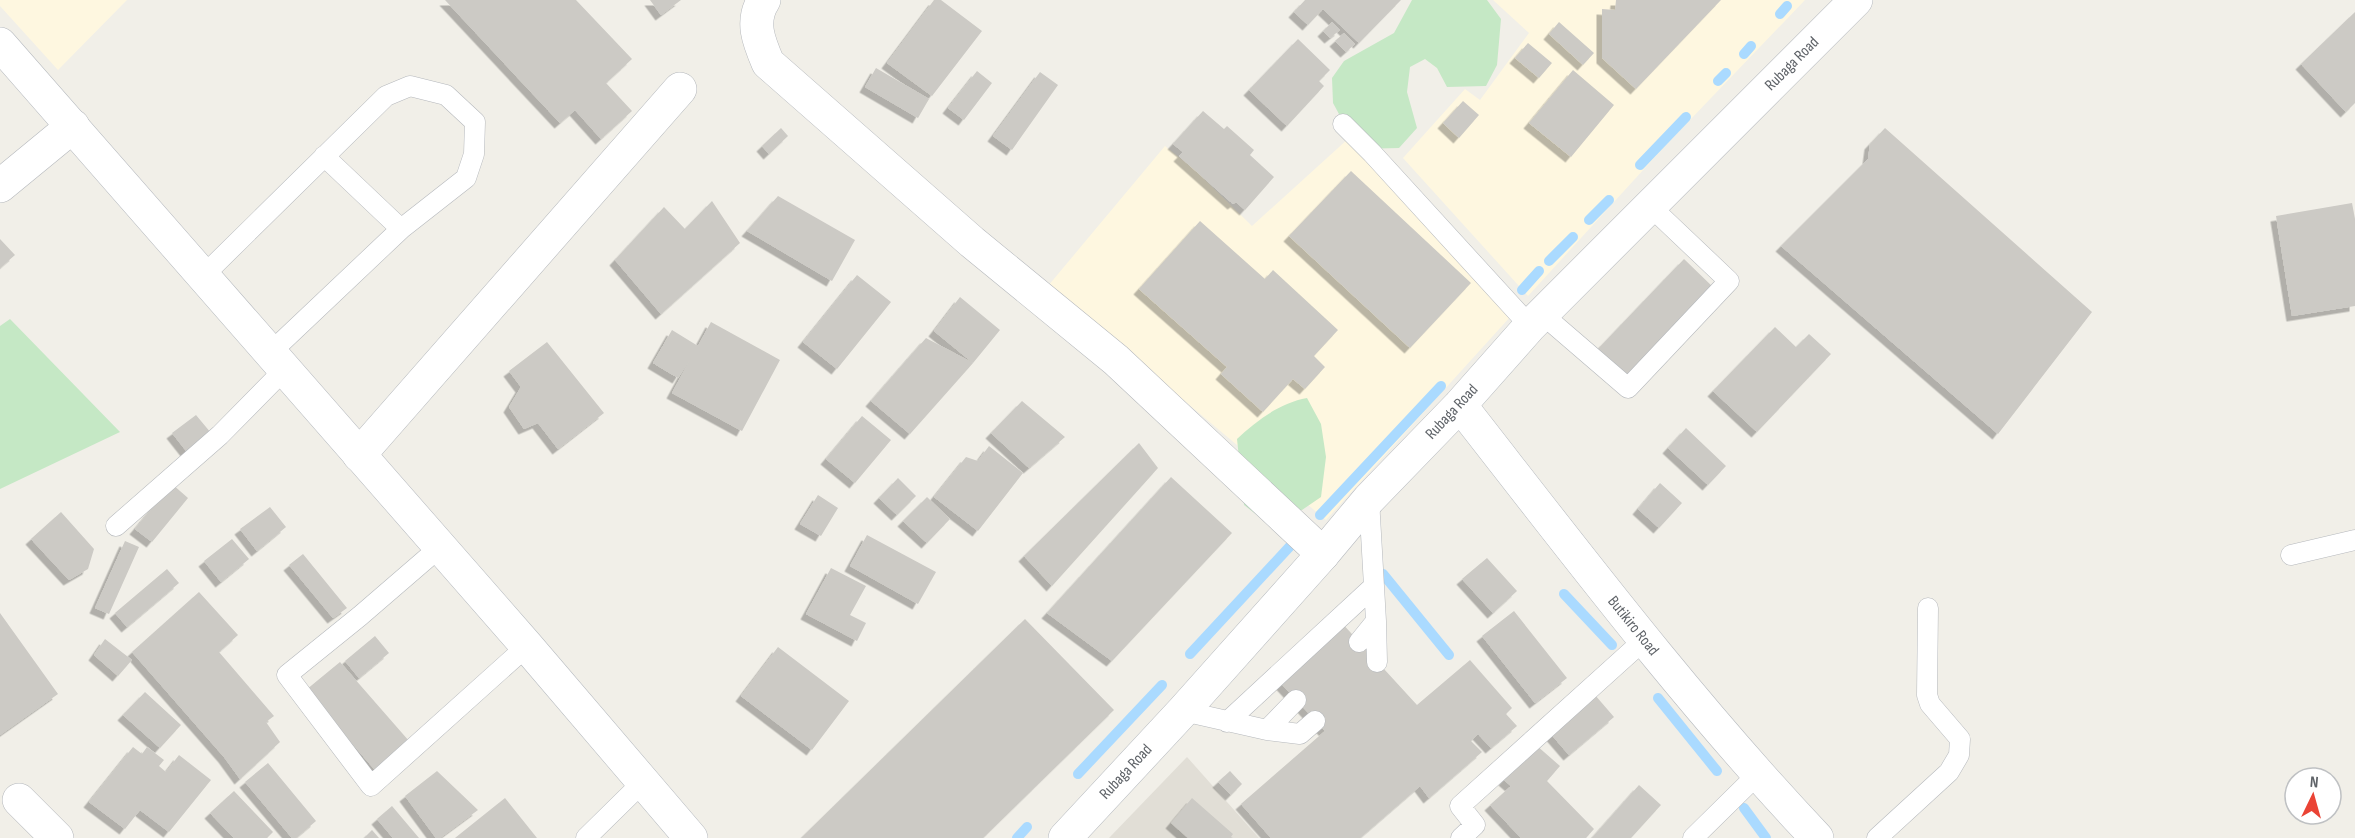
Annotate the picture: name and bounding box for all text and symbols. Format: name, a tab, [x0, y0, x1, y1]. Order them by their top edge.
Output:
street label: Rubaga Road	[1761, 33, 1823, 95]
street label: Rubaga Road	[1422, 381, 1482, 443]
street label: Butikiro Road	[1603, 592, 1663, 660]
street label: Rubaga Road	[1096, 741, 1156, 803]
north arrow	[2283, 766, 2343, 826]
text: N	[2309, 773, 2319, 792]

